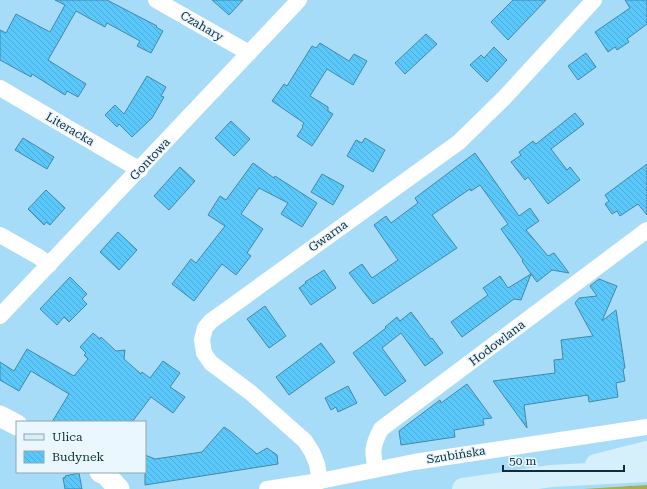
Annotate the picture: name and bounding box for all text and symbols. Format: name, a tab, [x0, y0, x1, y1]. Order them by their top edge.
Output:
street label: Czahary	[178, 8, 227, 44]
street label: Literacka	[43, 109, 97, 149]
street label: Gontowa	[127, 135, 173, 183]
street label: Gwarna	[306, 217, 351, 255]
street label: Hodowlana	[466, 317, 528, 369]
legend	[16, 421, 146, 473]
text: Ulica	[52, 430, 83, 444]
street label: Szubińska	[426, 443, 487, 467]
scale bar	[503, 447, 624, 473]
text: Budynek	[52, 450, 104, 464]
text: 50 m	[509, 454, 536, 468]

